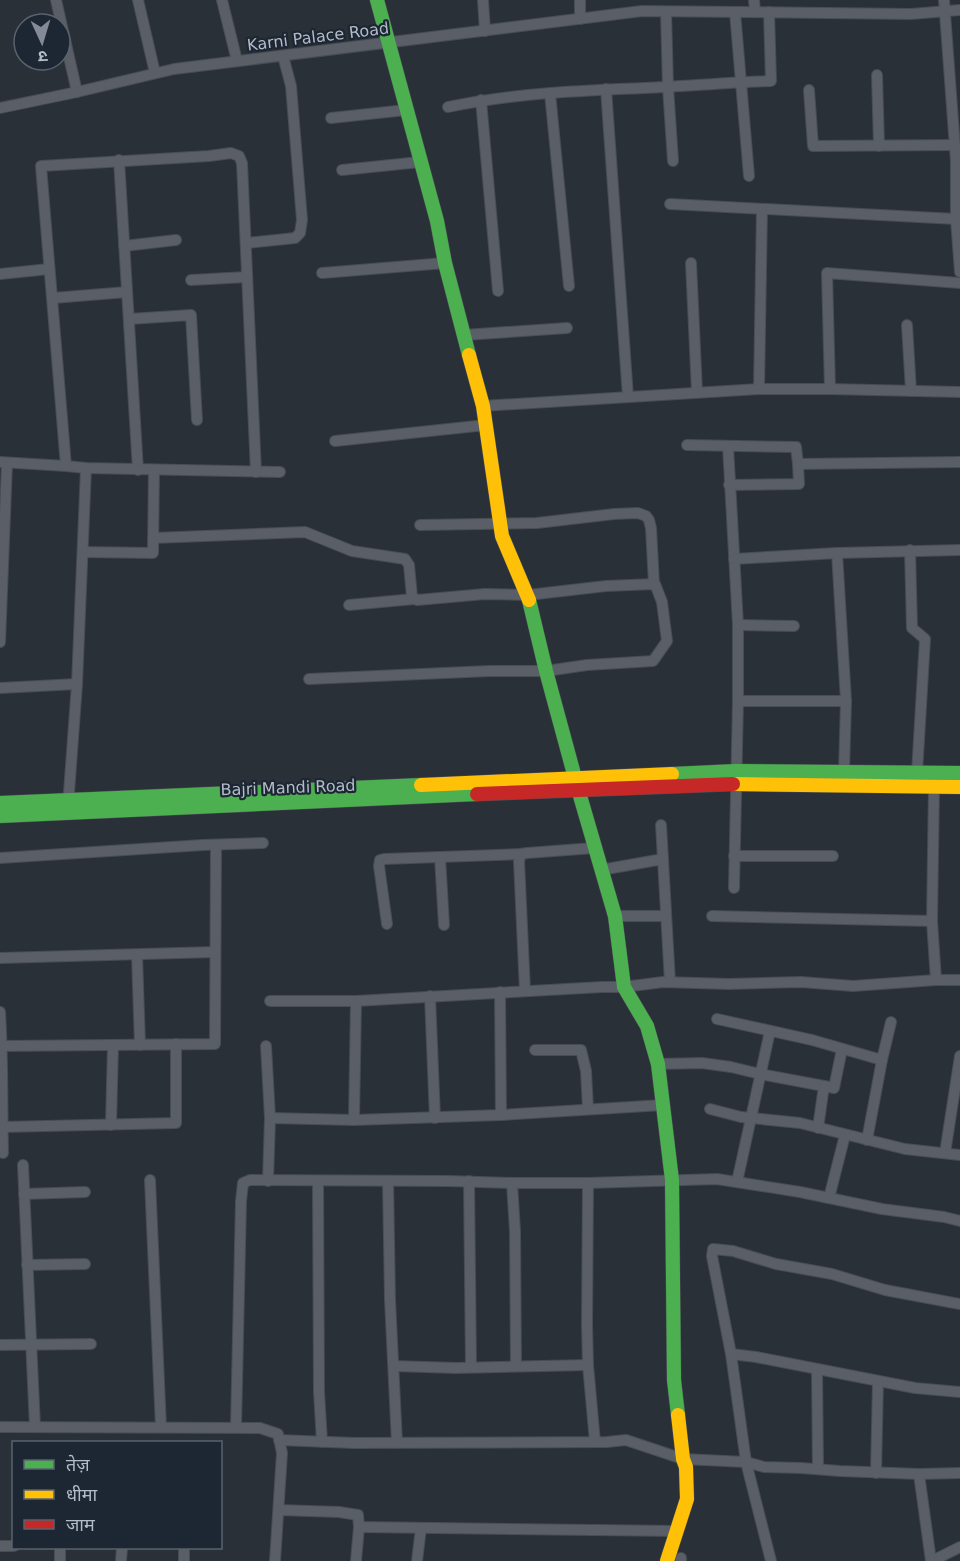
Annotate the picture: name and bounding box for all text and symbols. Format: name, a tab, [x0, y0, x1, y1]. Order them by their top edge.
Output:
north arrow	[12, 12, 72, 72]
street label: Karni Palace Road	[246, 18, 390, 55]
text: उ	[37, 47, 48, 66]
street label: Bajri Mandi Road	[220, 776, 356, 799]
legend	[12, 1441, 222, 1549]
text: तेज़	[66, 1454, 90, 1475]
text: धीमा	[66, 1484, 97, 1505]
text: जाम	[66, 1514, 96, 1535]

